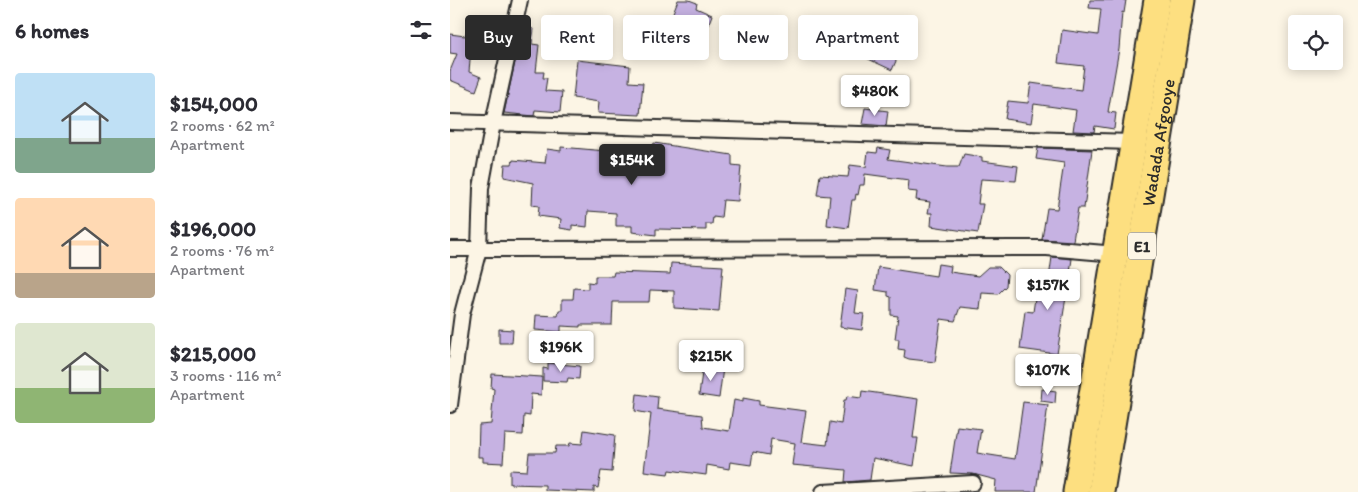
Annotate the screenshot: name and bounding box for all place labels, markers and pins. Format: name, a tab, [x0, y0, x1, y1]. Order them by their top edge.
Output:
pin: $480K	[840, 74, 910, 117]
pin: $154K	[597, 144, 667, 186]
pin: $157K	[1013, 268, 1083, 311]
pin: $196K	[526, 330, 596, 373]
pin: $215K	[676, 340, 746, 382]
pin: $107K	[1013, 354, 1083, 396]

